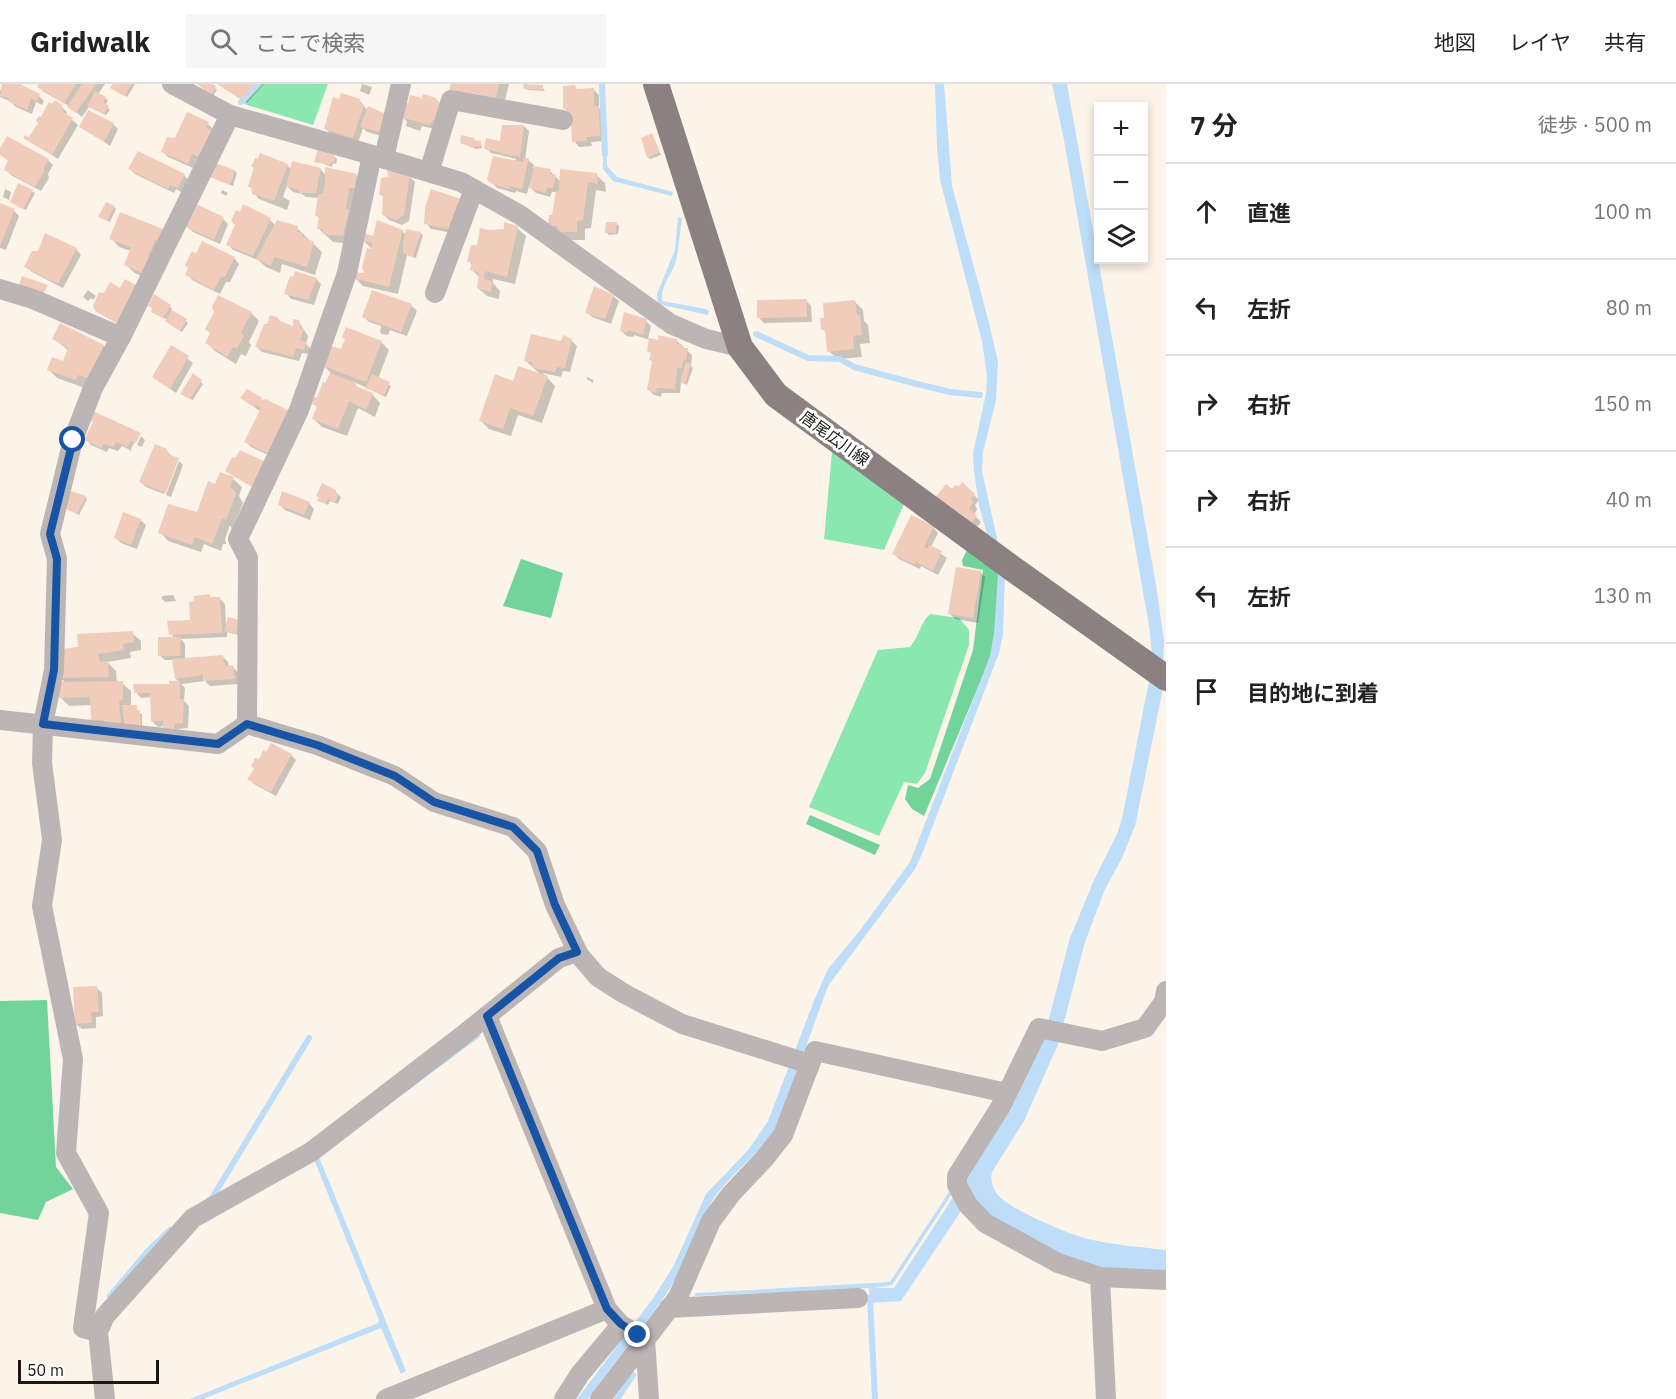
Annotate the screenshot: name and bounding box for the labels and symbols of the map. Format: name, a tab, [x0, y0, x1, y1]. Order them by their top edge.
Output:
street label: 唐尾広川線	[797, 406, 873, 470]
route start	[59, 426, 85, 452]
route end	[624, 1321, 650, 1347]
scale bar	[18, 1357, 159, 1384]

